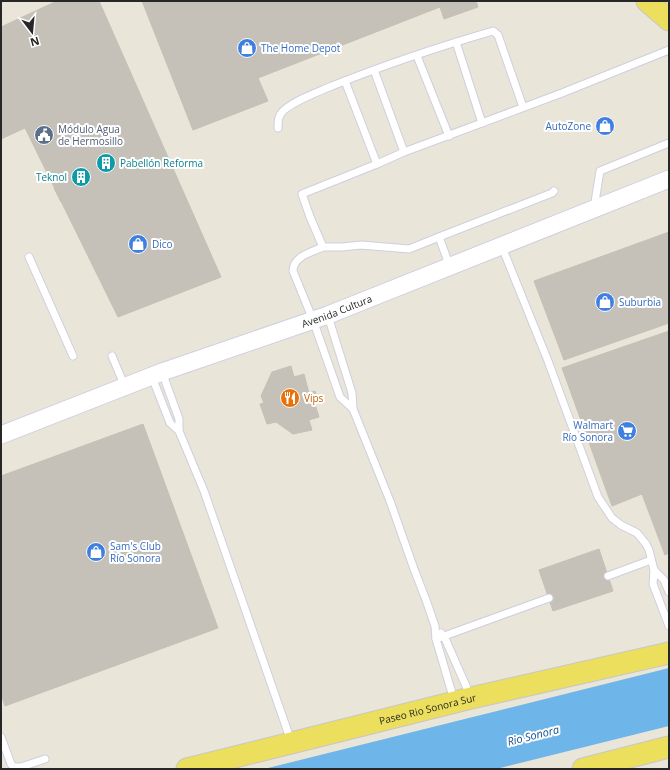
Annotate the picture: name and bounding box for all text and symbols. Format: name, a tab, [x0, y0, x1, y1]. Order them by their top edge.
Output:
north arrow	[12, 12, 52, 52]
text: N	[29, 34, 41, 51]
shop icon: The Home Depot	[236, 37, 258, 59]
place label: The Home Depot	[261, 41, 341, 55]
shop icon: AutoZone	[594, 115, 616, 137]
place label: AutoZone	[545, 119, 591, 133]
place label: Módulo Agua de Hermosillo	[58, 122, 123, 148]
public building icon: Módulo Agua de Hermosillo	[33, 124, 55, 146]
building icon: Pabellón Reforma	[95, 152, 117, 174]
place label: Pabellón Reforma	[120, 156, 203, 170]
building icon: Teknol	[70, 166, 92, 188]
place label: Teknol	[36, 170, 67, 184]
shop icon: Dico	[127, 233, 149, 255]
place label: Dico	[152, 237, 173, 251]
street label: Avenida Cultura	[300, 291, 374, 331]
shop icon: Suburbia	[594, 291, 616, 313]
place label: Suburbia	[619, 295, 661, 309]
restaurant icon: Vips	[279, 387, 301, 409]
place label: Vips	[304, 391, 324, 405]
place label: Walmart Río Sonora	[562, 418, 613, 444]
supermarket icon: Walmart Río Sonora	[616, 420, 638, 442]
place label: Sam's Club Río Sonora	[110, 539, 161, 565]
shop icon: Sam's Club Río Sonora	[85, 541, 107, 563]
street label: Paseo Rio Sonora Sur	[378, 690, 477, 728]
water label: Rio Sonora	[505, 721, 561, 749]

